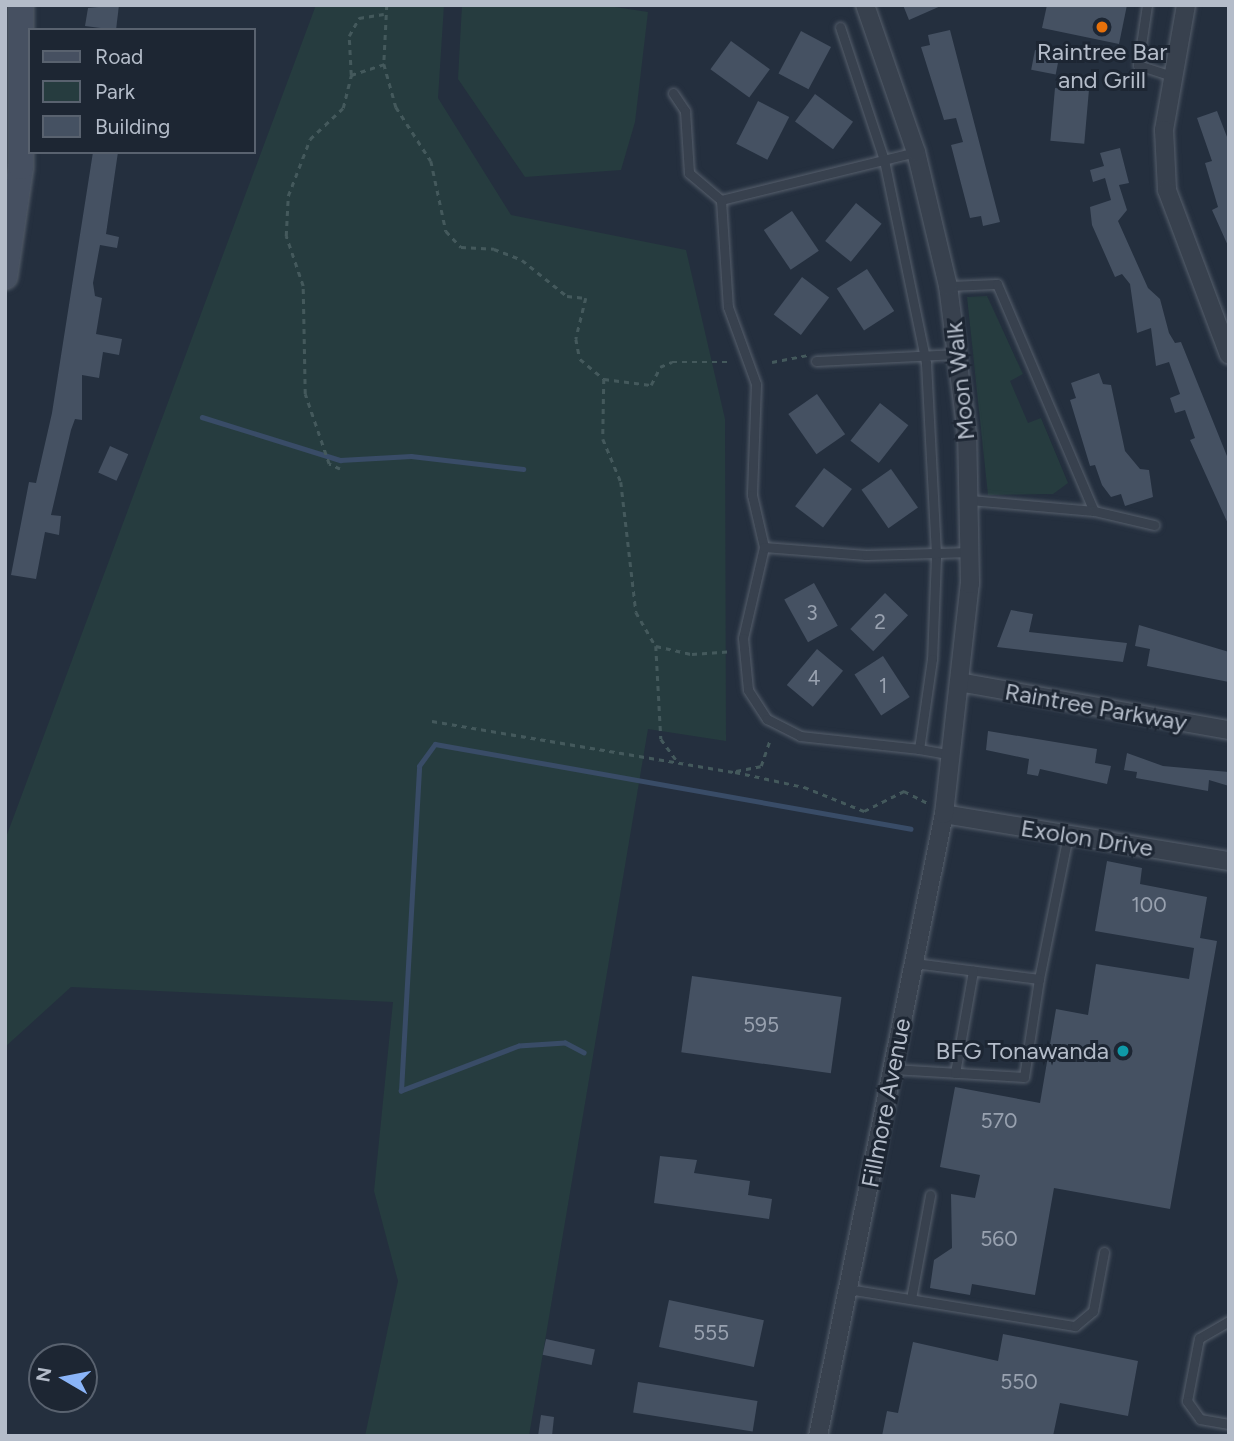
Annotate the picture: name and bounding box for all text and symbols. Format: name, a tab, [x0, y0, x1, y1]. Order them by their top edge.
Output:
marker: Raintree Bar and Grill	[1094, 19, 1110, 35]
legend	[28, 28, 256, 154]
place label: Raintree Bar and Grill	[1037, 38, 1167, 94]
text: Road	[95, 44, 143, 69]
text: Park	[95, 79, 135, 104]
text: Building	[95, 114, 170, 139]
street label: Moon Walk	[939, 320, 981, 442]
house number: 3	[806, 600, 818, 626]
house number: 2	[874, 609, 886, 635]
house number: 4	[807, 665, 821, 691]
house number: 1	[879, 673, 887, 699]
street label: Raintree Parkway	[1003, 677, 1189, 737]
street label: Exolon Drive	[1019, 813, 1155, 863]
house number: 100	[1131, 892, 1167, 918]
house number: 595	[743, 1012, 779, 1038]
street label: Fillmore Avenue	[855, 1016, 917, 1190]
place label: BFG Tonawanda	[936, 1037, 1109, 1065]
marker: BFG Tonawanda	[1115, 1043, 1131, 1059]
house number: 570	[981, 1108, 1017, 1134]
house number: 560	[980, 1226, 1018, 1252]
house number: 555	[693, 1320, 729, 1346]
north arrow	[28, 1343, 98, 1413]
text: N	[31, 1365, 56, 1384]
house number: 550	[1000, 1369, 1038, 1395]

